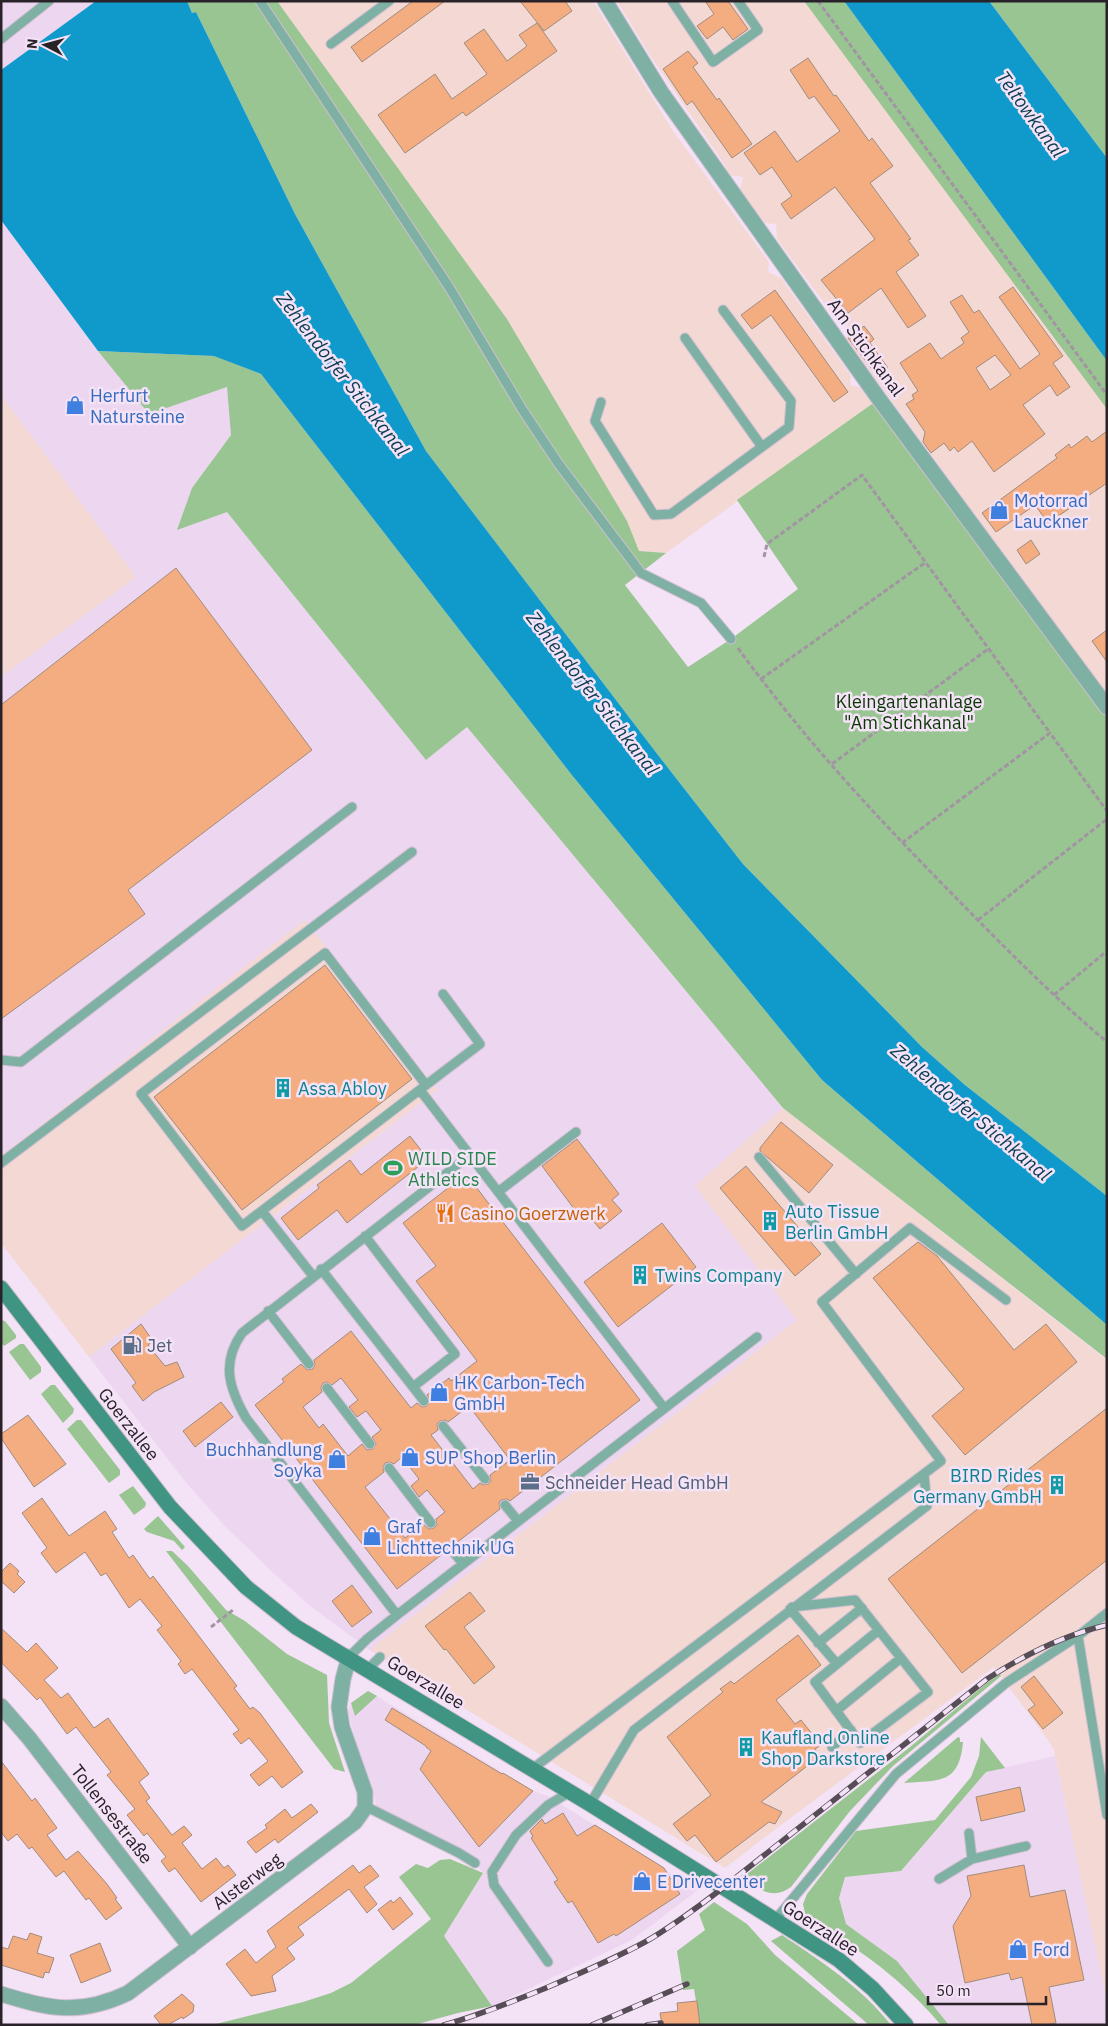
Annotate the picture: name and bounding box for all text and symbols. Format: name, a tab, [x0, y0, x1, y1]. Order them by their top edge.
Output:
north arrow	[20, 20, 70, 70]
text: N	[23, 38, 42, 50]
water label: Teltowkanal	[991, 66, 1071, 162]
water label: Zehlendorfer Stichkanal	[271, 287, 414, 461]
street label: Am Stichkanal	[823, 293, 909, 401]
place label: Herfurt Natursteine	[90, 384, 185, 428]
shop icon: Herfurt Natursteine	[64, 394, 86, 416]
place label: Motorrad Lauckner	[1014, 489, 1088, 533]
shop icon: Motorrad Lauckner	[988, 499, 1010, 521]
water label: Zehlendorfer Stichkanal	[521, 606, 664, 780]
park label: Kleingartenanlage "Am Stichkanal"	[836, 690, 982, 734]
water label: Zehlendorfer Stichkanal	[886, 1038, 1056, 1186]
building icon: Assa Abloy	[272, 1077, 294, 1099]
place label: Assa Abloy	[298, 1077, 387, 1100]
place label: WILD SIDE Athletics	[408, 1147, 497, 1191]
sports icon: WILD SIDE Athletics	[382, 1157, 404, 1179]
place label: Auto Tissue Berlin GmbH	[785, 1200, 889, 1244]
restaurant icon: Casino Goerzwerk	[434, 1202, 456, 1224]
place label: Casino Goerzwerk	[460, 1202, 606, 1225]
building icon: Auto Tissue Berlin GmbH	[759, 1210, 781, 1232]
building icon: Twins Company	[629, 1264, 651, 1286]
place label: Twins Company	[655, 1264, 782, 1287]
fuel station icon: Jet	[121, 1334, 143, 1356]
place label: Jet	[147, 1334, 172, 1357]
place label: HK Carbon-Tech GmbH	[454, 1371, 585, 1415]
shop icon: HK Carbon-Tech GmbH	[428, 1381, 450, 1403]
street label: Goerzallee	[93, 1383, 165, 1465]
place label: Buchhandlung Soyka	[205, 1438, 322, 1482]
shop icon: SUP Shop Berlin	[399, 1446, 421, 1468]
place label: SUP Shop Berlin	[425, 1446, 556, 1469]
shop icon: Buchhandlung Soyka	[326, 1448, 348, 1470]
place label: BIRD Rides Germany GmbH	[913, 1464, 1042, 1508]
office icon: Schneider Head GmbH	[519, 1471, 541, 1493]
place label: Schneider Head GmbH	[545, 1471, 729, 1494]
building icon: BIRD Rides Germany GmbH	[1046, 1474, 1068, 1496]
place label: Graf Lichttechnik UG	[387, 1515, 515, 1559]
shop icon: Graf Lichttechnik UG	[361, 1525, 383, 1547]
street label: Goerzallee	[383, 1650, 469, 1714]
place label: Kaufland Online Shop Darkstore	[761, 1726, 890, 1770]
building icon: Kaufland Online Shop Darkstore	[735, 1736, 757, 1758]
street label: Tollensestraße	[66, 1760, 158, 1869]
street label: Alsterweg	[208, 1847, 287, 1915]
shop icon: E Drivecenter	[631, 1870, 653, 1892]
place label: E Drivecenter	[657, 1870, 766, 1893]
street label: Goerzallee	[778, 1895, 864, 1961]
shop icon: Ford	[1007, 1938, 1029, 1960]
place label: Ford	[1033, 1938, 1070, 1961]
scale bar	[928, 1974, 1046, 2006]
text: 50 m	[936, 1981, 971, 2000]

